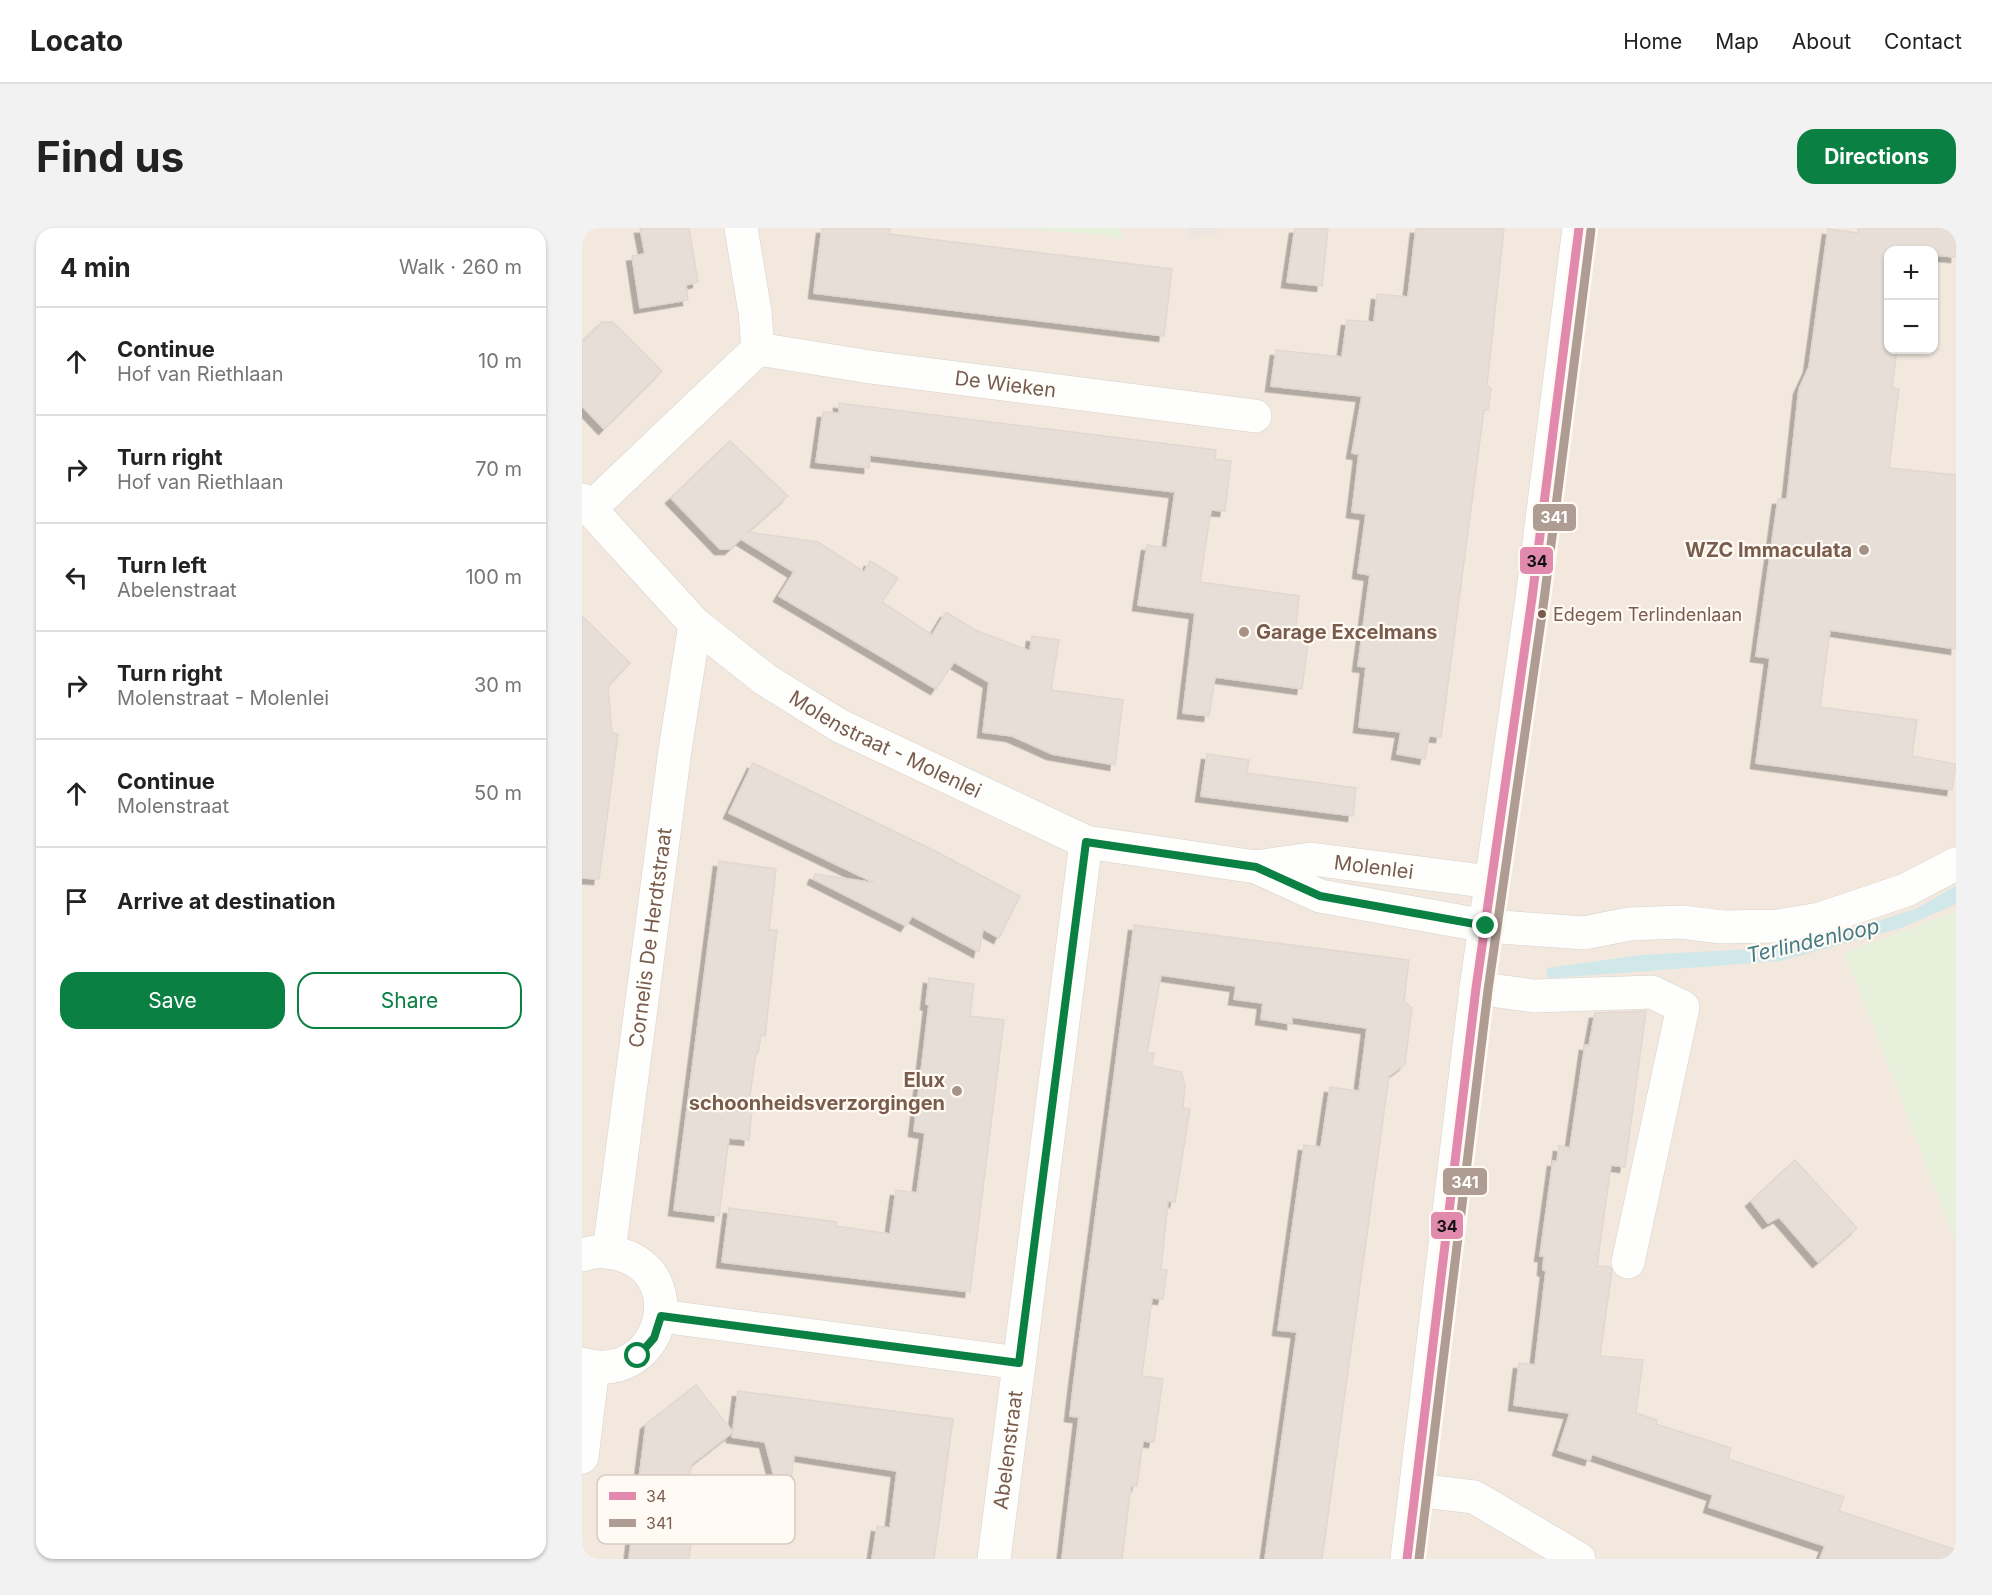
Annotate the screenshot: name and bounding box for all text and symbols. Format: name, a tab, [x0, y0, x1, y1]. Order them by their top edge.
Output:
text: Locato	[30, 24, 123, 58]
text: Home	[1623, 29, 1682, 54]
text: Map	[1715, 29, 1759, 54]
text: About	[1792, 29, 1851, 54]
text: Contact	[1884, 29, 1962, 54]
button: Directions	[1797, 129, 1956, 184]
text: Find us	[36, 131, 184, 182]
map controls	[1884, 246, 1938, 354]
button: +	[1884, 246, 1938, 300]
text: 4 min	[60, 252, 131, 283]
text: Walk · 260 m	[399, 255, 522, 279]
button: −	[1884, 300, 1938, 354]
text: Continue	[117, 336, 215, 362]
icon: ahead	[60, 345, 93, 378]
text: 10 m	[478, 349, 522, 373]
text: Hof van Riethlaan	[117, 362, 284, 386]
street label: De Wieken	[953, 366, 1058, 403]
text: Turn right	[117, 444, 223, 470]
icon: right	[60, 453, 93, 486]
text: 70 m	[475, 457, 522, 481]
text: Hof van Riethlaan	[117, 470, 284, 494]
line badge: 341	[1532, 503, 1577, 532]
text: 341	[1540, 507, 1568, 527]
place label: WZC Immaculata	[1685, 538, 1852, 562]
marker: WZC Immaculata	[1857, 543, 1871, 557]
line badge: 34	[1519, 546, 1554, 575]
text: 34	[1526, 551, 1548, 571]
text: Turn left	[117, 552, 207, 578]
icon: left	[60, 561, 93, 594]
text: 100 m	[465, 565, 522, 589]
text: Abelenstraat	[117, 578, 237, 602]
place label: Edegem Terlindenlaan	[1553, 604, 1742, 625]
marker: Edegem Terlindenlaan	[1536, 608, 1548, 620]
place label: Garage Excelmans	[1256, 620, 1437, 644]
marker: Garage Excelmans	[1237, 625, 1251, 639]
text: Turn right	[117, 660, 223, 686]
icon: right	[60, 669, 93, 702]
text: 30 m	[474, 673, 522, 697]
street label: Molenstraat - Molenlei	[785, 685, 985, 803]
text: Molenstraat - Molenlei	[117, 686, 329, 710]
text: Continue	[117, 768, 215, 794]
icon: ahead	[60, 777, 93, 810]
text: 50 m	[474, 781, 522, 805]
text: Molenstraat	[117, 794, 229, 818]
street label: Cornelis De Herdtstraat	[624, 826, 677, 1049]
street label: Molenlei	[1333, 850, 1415, 884]
icon: arrive	[60, 885, 93, 918]
text: Arrive at destination	[117, 888, 336, 914]
route end	[1472, 912, 1498, 938]
water label: Terlindenloop	[1744, 913, 1882, 968]
button: Save	[60, 972, 285, 1029]
button: Share	[297, 972, 522, 1029]
place label: Elux schoonheidsverzorgingen	[689, 1068, 945, 1115]
marker: Elux schoonheidsverzorgingen	[950, 1084, 964, 1098]
line badge: 341	[1442, 1167, 1488, 1196]
text: 341	[1451, 1172, 1479, 1192]
line badge: 34	[1430, 1211, 1464, 1240]
text: 34	[1436, 1216, 1458, 1236]
route start	[624, 1342, 650, 1368]
street label: Abelenstraat	[988, 1389, 1028, 1511]
legend	[597, 1475, 795, 1544]
text: 34	[646, 1486, 666, 1506]
text: 341	[646, 1513, 672, 1533]

